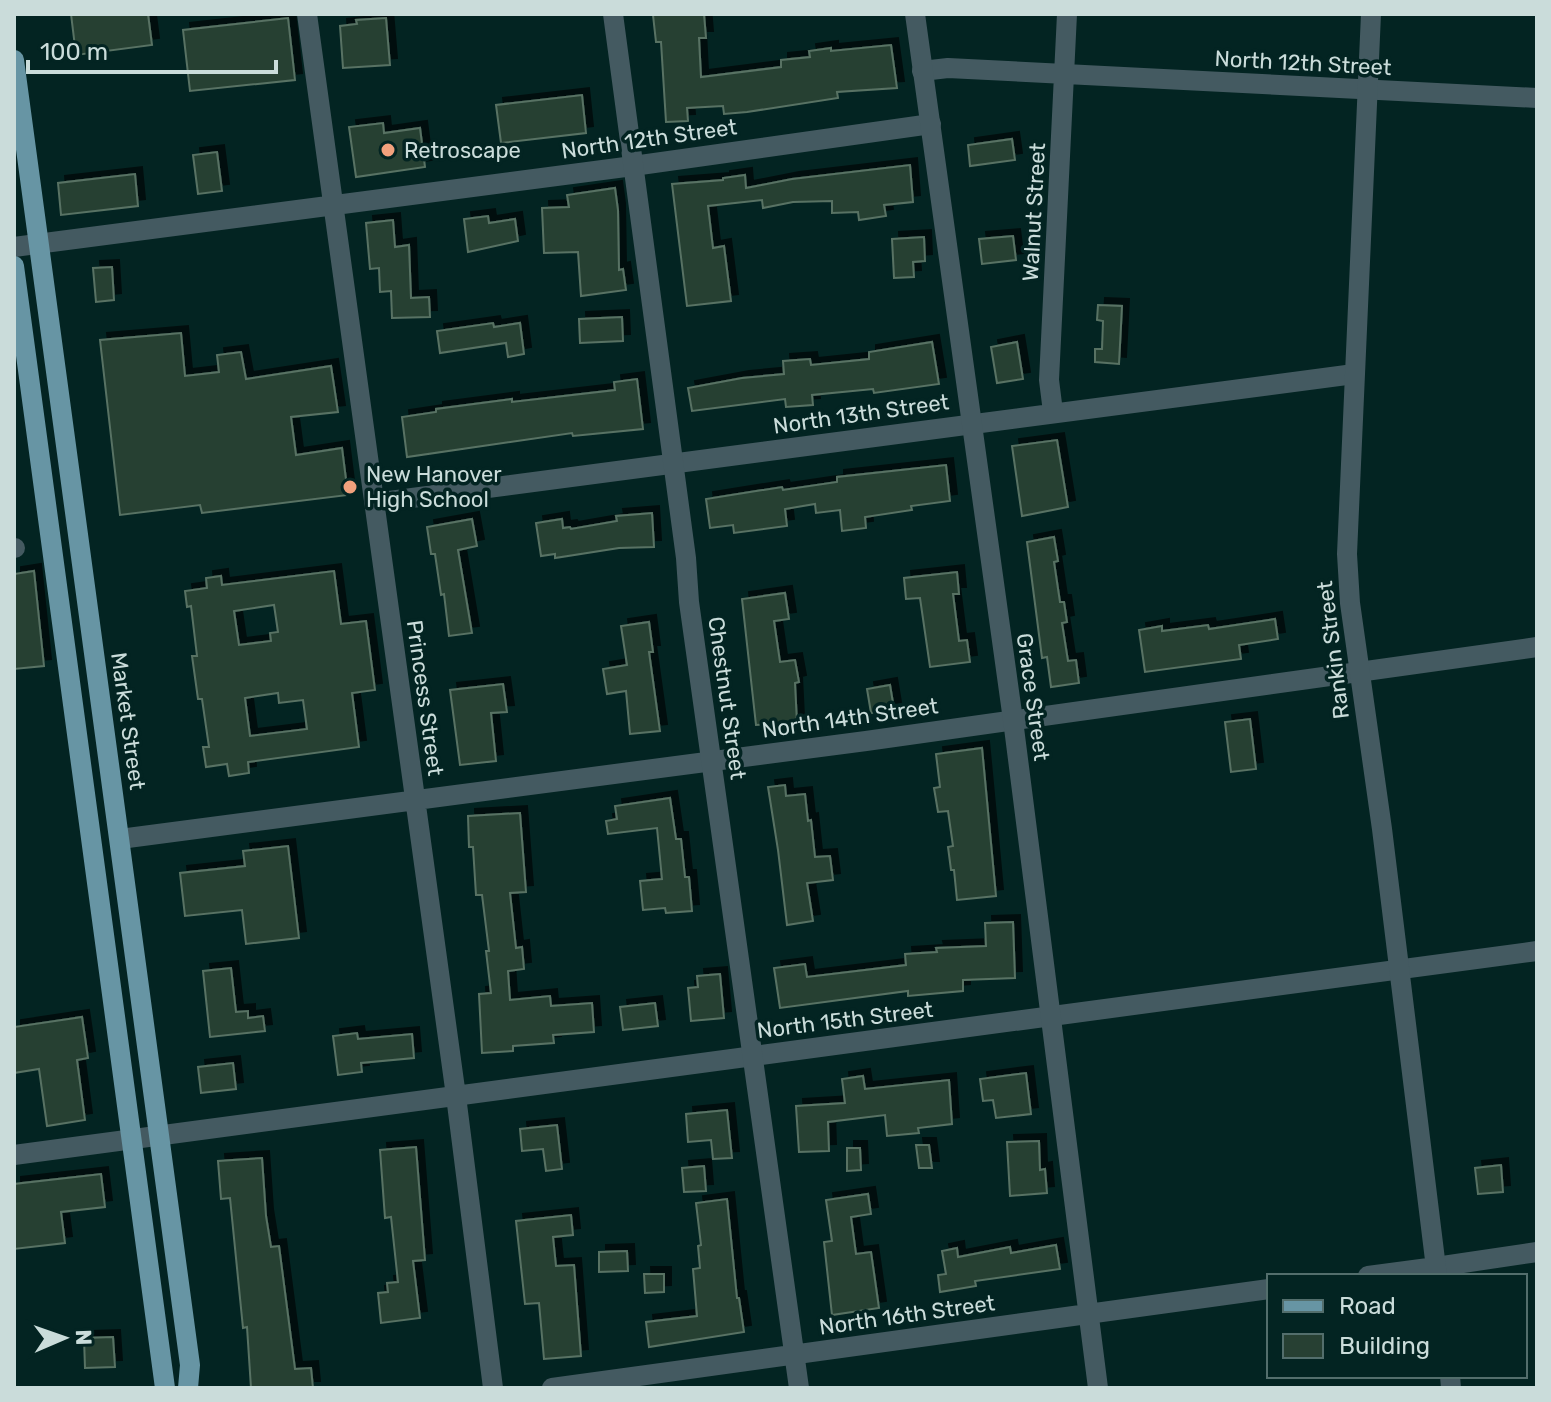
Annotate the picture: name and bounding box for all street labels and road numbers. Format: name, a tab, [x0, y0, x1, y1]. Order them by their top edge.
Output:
street label: North 12th Street	[1214, 45, 1392, 81]
street label: North 12th Street	[559, 113, 739, 165]
street label: Walnut Street	[1017, 142, 1051, 282]
street label: North 13th Street	[771, 388, 951, 440]
street label: Rankin Street	[1311, 579, 1355, 721]
street label: Chestnut Street	[702, 615, 752, 782]
street label: Princess Street	[401, 618, 449, 778]
street label: Grace Street	[1011, 631, 1055, 763]
street label: Market Street	[105, 650, 151, 792]
street label: North 14th Street	[760, 692, 940, 744]
street label: North 15th Street	[755, 996, 935, 1044]
street label: North 16th Street	[817, 1289, 997, 1341]

